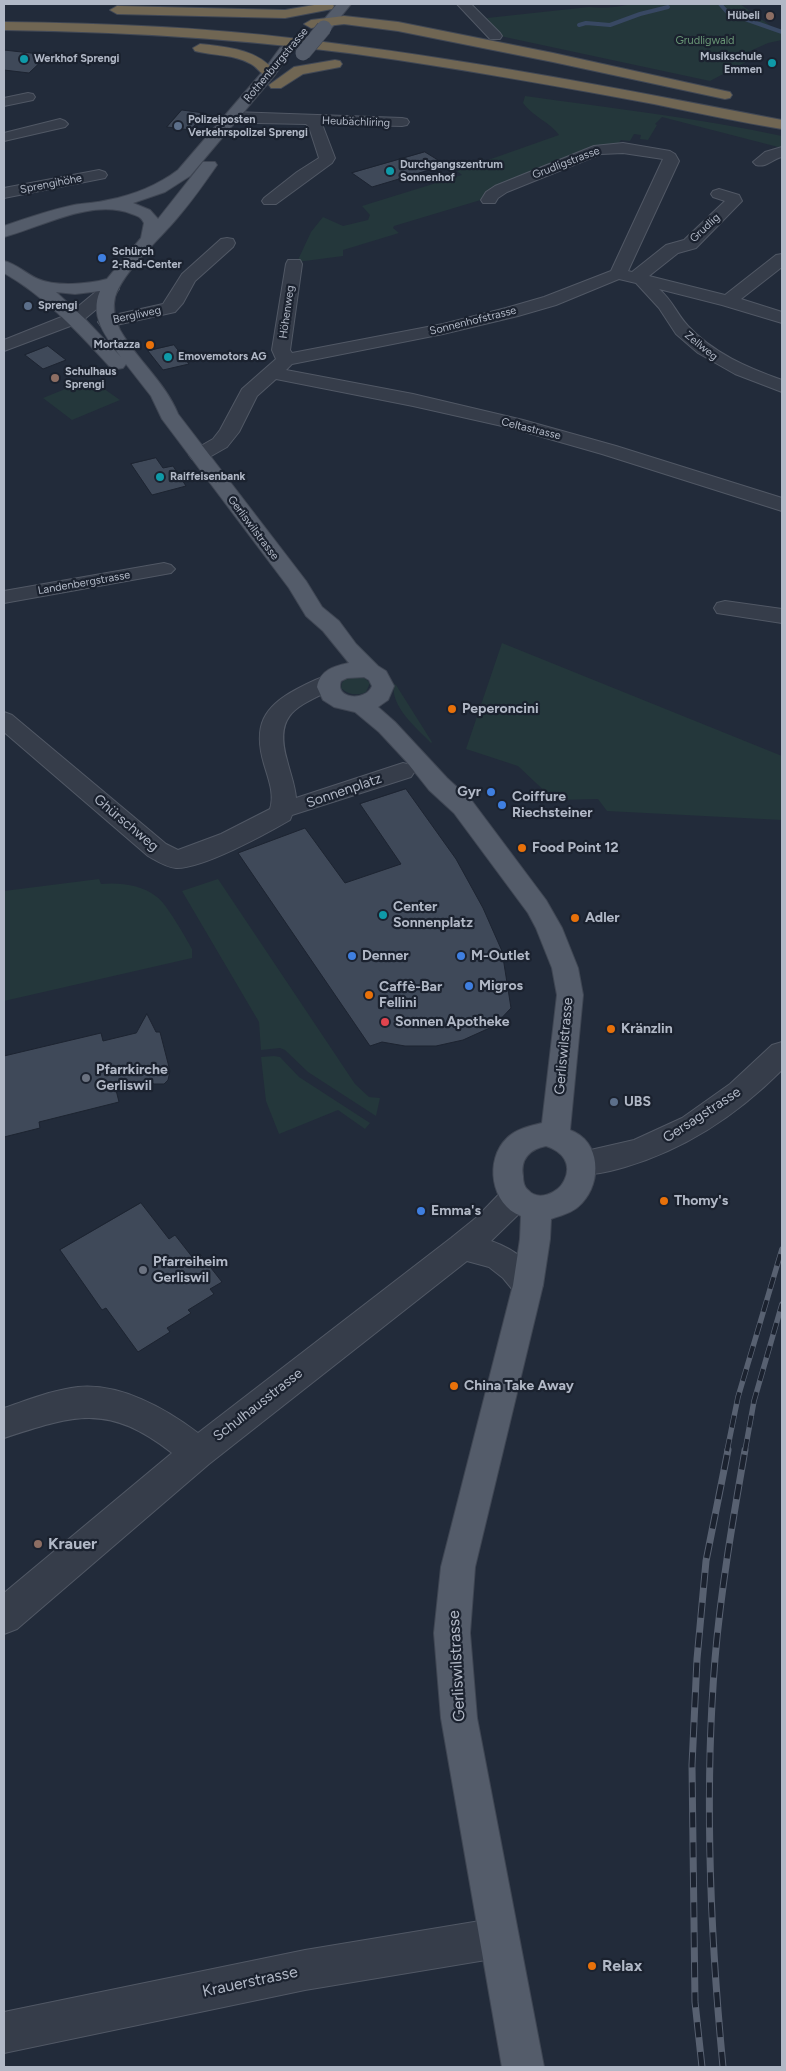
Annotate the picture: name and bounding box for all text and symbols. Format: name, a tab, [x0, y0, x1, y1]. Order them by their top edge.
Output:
place label: Hübeli	[727, 9, 760, 23]
marker: Hübeli	[764, 10, 776, 22]
street label: Rothenburgstrasse	[241, 25, 311, 105]
park label: Grudligwald	[675, 34, 735, 48]
place label: Musikschule Emmen	[700, 50, 762, 76]
place label: Werkhof Sprengi	[34, 52, 119, 66]
marker: Werkhof Sprengi	[18, 53, 30, 65]
marker: Musikschule Emmen	[766, 57, 778, 69]
place label: Polizeiposten Verkehrspolizei Sprengi	[188, 113, 308, 139]
street label: Heubächliring	[322, 114, 390, 130]
marker: Polizeiposten Verkehrspolizei Sprengi	[172, 120, 184, 132]
street label: Grudligstrasse	[531, 144, 601, 182]
place label: Durchgangszentrum Sonnenhof	[400, 158, 503, 184]
marker: Durchgangszentrum Sonnenhof	[384, 165, 396, 177]
street label: Sprengihöhe	[19, 172, 83, 196]
street label: Grudlig	[687, 211, 723, 245]
place label: Schürch 2-Rad-Center	[112, 245, 182, 271]
marker: Schürch 2-Rad-Center	[96, 252, 108, 264]
street label: Höhenweg	[277, 284, 297, 340]
place label: Sprengi	[38, 299, 77, 313]
marker: Sprengi	[22, 300, 34, 312]
street label: Bergliweg	[112, 303, 162, 327]
street label: Sonnenhofstrasse	[428, 304, 518, 338]
street label: Zellweg	[682, 329, 720, 363]
place label: Mortazza	[93, 338, 140, 352]
marker: Mortazza	[144, 339, 156, 351]
place label: Emovemotors AG	[178, 350, 266, 364]
marker: Emovemotors AG	[162, 351, 174, 363]
place label: Schulhaus Sprengi	[65, 365, 116, 391]
marker: Schulhaus Sprengi	[49, 372, 61, 384]
street label: Celtastrasse	[500, 415, 562, 443]
place label: Raiffeisenbank	[170, 470, 245, 484]
marker: Raiffeisenbank	[154, 471, 166, 483]
street label: Gerliswilstrasse	[225, 493, 281, 563]
street label: Landenbergstrasse	[37, 568, 131, 598]
place label: Peperoncini	[462, 701, 539, 717]
marker: Peperoncini	[446, 703, 458, 715]
street label: Sonnenplatz	[304, 770, 384, 812]
place label: Gyr	[457, 784, 481, 800]
marker: Gyr	[485, 786, 497, 798]
place label: Coiffure Riechsteiner	[512, 789, 593, 822]
street label: Ghürschweg	[90, 791, 162, 855]
marker: Coiffure Riechsteiner	[496, 799, 508, 811]
place label: Food Point 12	[532, 840, 619, 856]
marker: Food Point 12	[516, 842, 528, 854]
place label: Center Sonnenplatz	[393, 899, 473, 932]
marker: Center Sonnenplatz	[377, 909, 389, 921]
place label: Adler	[585, 910, 620, 926]
marker: Adler	[569, 912, 581, 924]
place label: Denner	[362, 948, 409, 964]
place label: M-Outlet	[471, 948, 530, 964]
marker: Denner	[346, 950, 358, 962]
marker: M-Outlet	[455, 950, 467, 962]
place label: Migros	[479, 978, 523, 994]
place label: Caffè-Bar Fellini	[379, 979, 442, 1012]
marker: Migros	[463, 980, 475, 992]
marker: Caffè-Bar Fellini	[363, 989, 375, 1001]
street label: Gerliswilstrasse	[551, 997, 577, 1095]
place label: Sonnen Apotheke	[395, 1014, 509, 1030]
marker: Sonnen Apotheke	[379, 1016, 391, 1028]
place label: Kränzlin	[621, 1021, 673, 1037]
marker: Kränzlin	[605, 1023, 617, 1035]
place label: Pfarrkirche Gerliswil	[96, 1062, 168, 1094]
marker: Pfarrkirche Gerliswil	[80, 1072, 92, 1084]
street label: Gersagstrasse	[660, 1084, 744, 1146]
place label: UBS	[624, 1094, 651, 1110]
marker: UBS	[608, 1096, 620, 1108]
place label: Thomy's	[674, 1193, 728, 1209]
marker: Thomy's	[658, 1195, 670, 1207]
place label: Emma's	[431, 1203, 481, 1219]
marker: Emma's	[415, 1205, 427, 1217]
place label: Pfarreiheim Gerliswil	[153, 1254, 228, 1286]
marker: Pfarreiheim Gerliswil	[137, 1264, 149, 1276]
street label: Schulhausstrasse	[210, 1365, 306, 1445]
place label: China Take Away	[464, 1378, 574, 1394]
marker: China Take Away	[448, 1380, 460, 1392]
place label: Krauer	[48, 1534, 97, 1554]
marker: Krauer	[32, 1538, 44, 1550]
street label: Gerliswilstrasse	[444, 1610, 470, 1722]
place label: Relax	[602, 1956, 642, 1976]
marker: Relax	[586, 1960, 598, 1972]
street label: Krauerstrasse	[201, 1963, 299, 2001]

